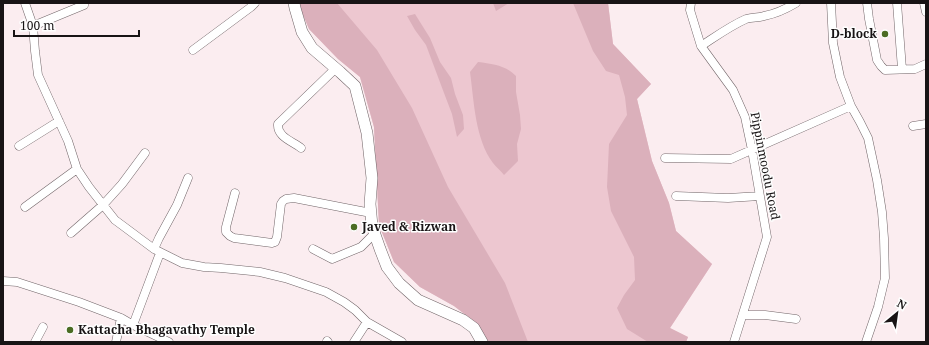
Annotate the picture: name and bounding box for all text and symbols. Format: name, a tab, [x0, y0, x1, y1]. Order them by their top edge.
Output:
scale bar	[14, 12, 139, 38]
text: 100 m	[20, 17, 55, 34]
place label: D-block	[831, 25, 877, 42]
marker: D-block	[880, 29, 890, 39]
street label: Pippinmoodu Road	[747, 110, 784, 222]
place label: Javed & Rizwan	[361, 218, 456, 235]
marker: Javed & Rizwan	[349, 222, 359, 232]
north arrow	[877, 293, 917, 333]
text: N	[895, 295, 910, 313]
place label: Kattacha Bhagavathy Temple	[78, 321, 255, 338]
marker: Kattacha Bhagavathy Temple	[65, 325, 75, 335]

